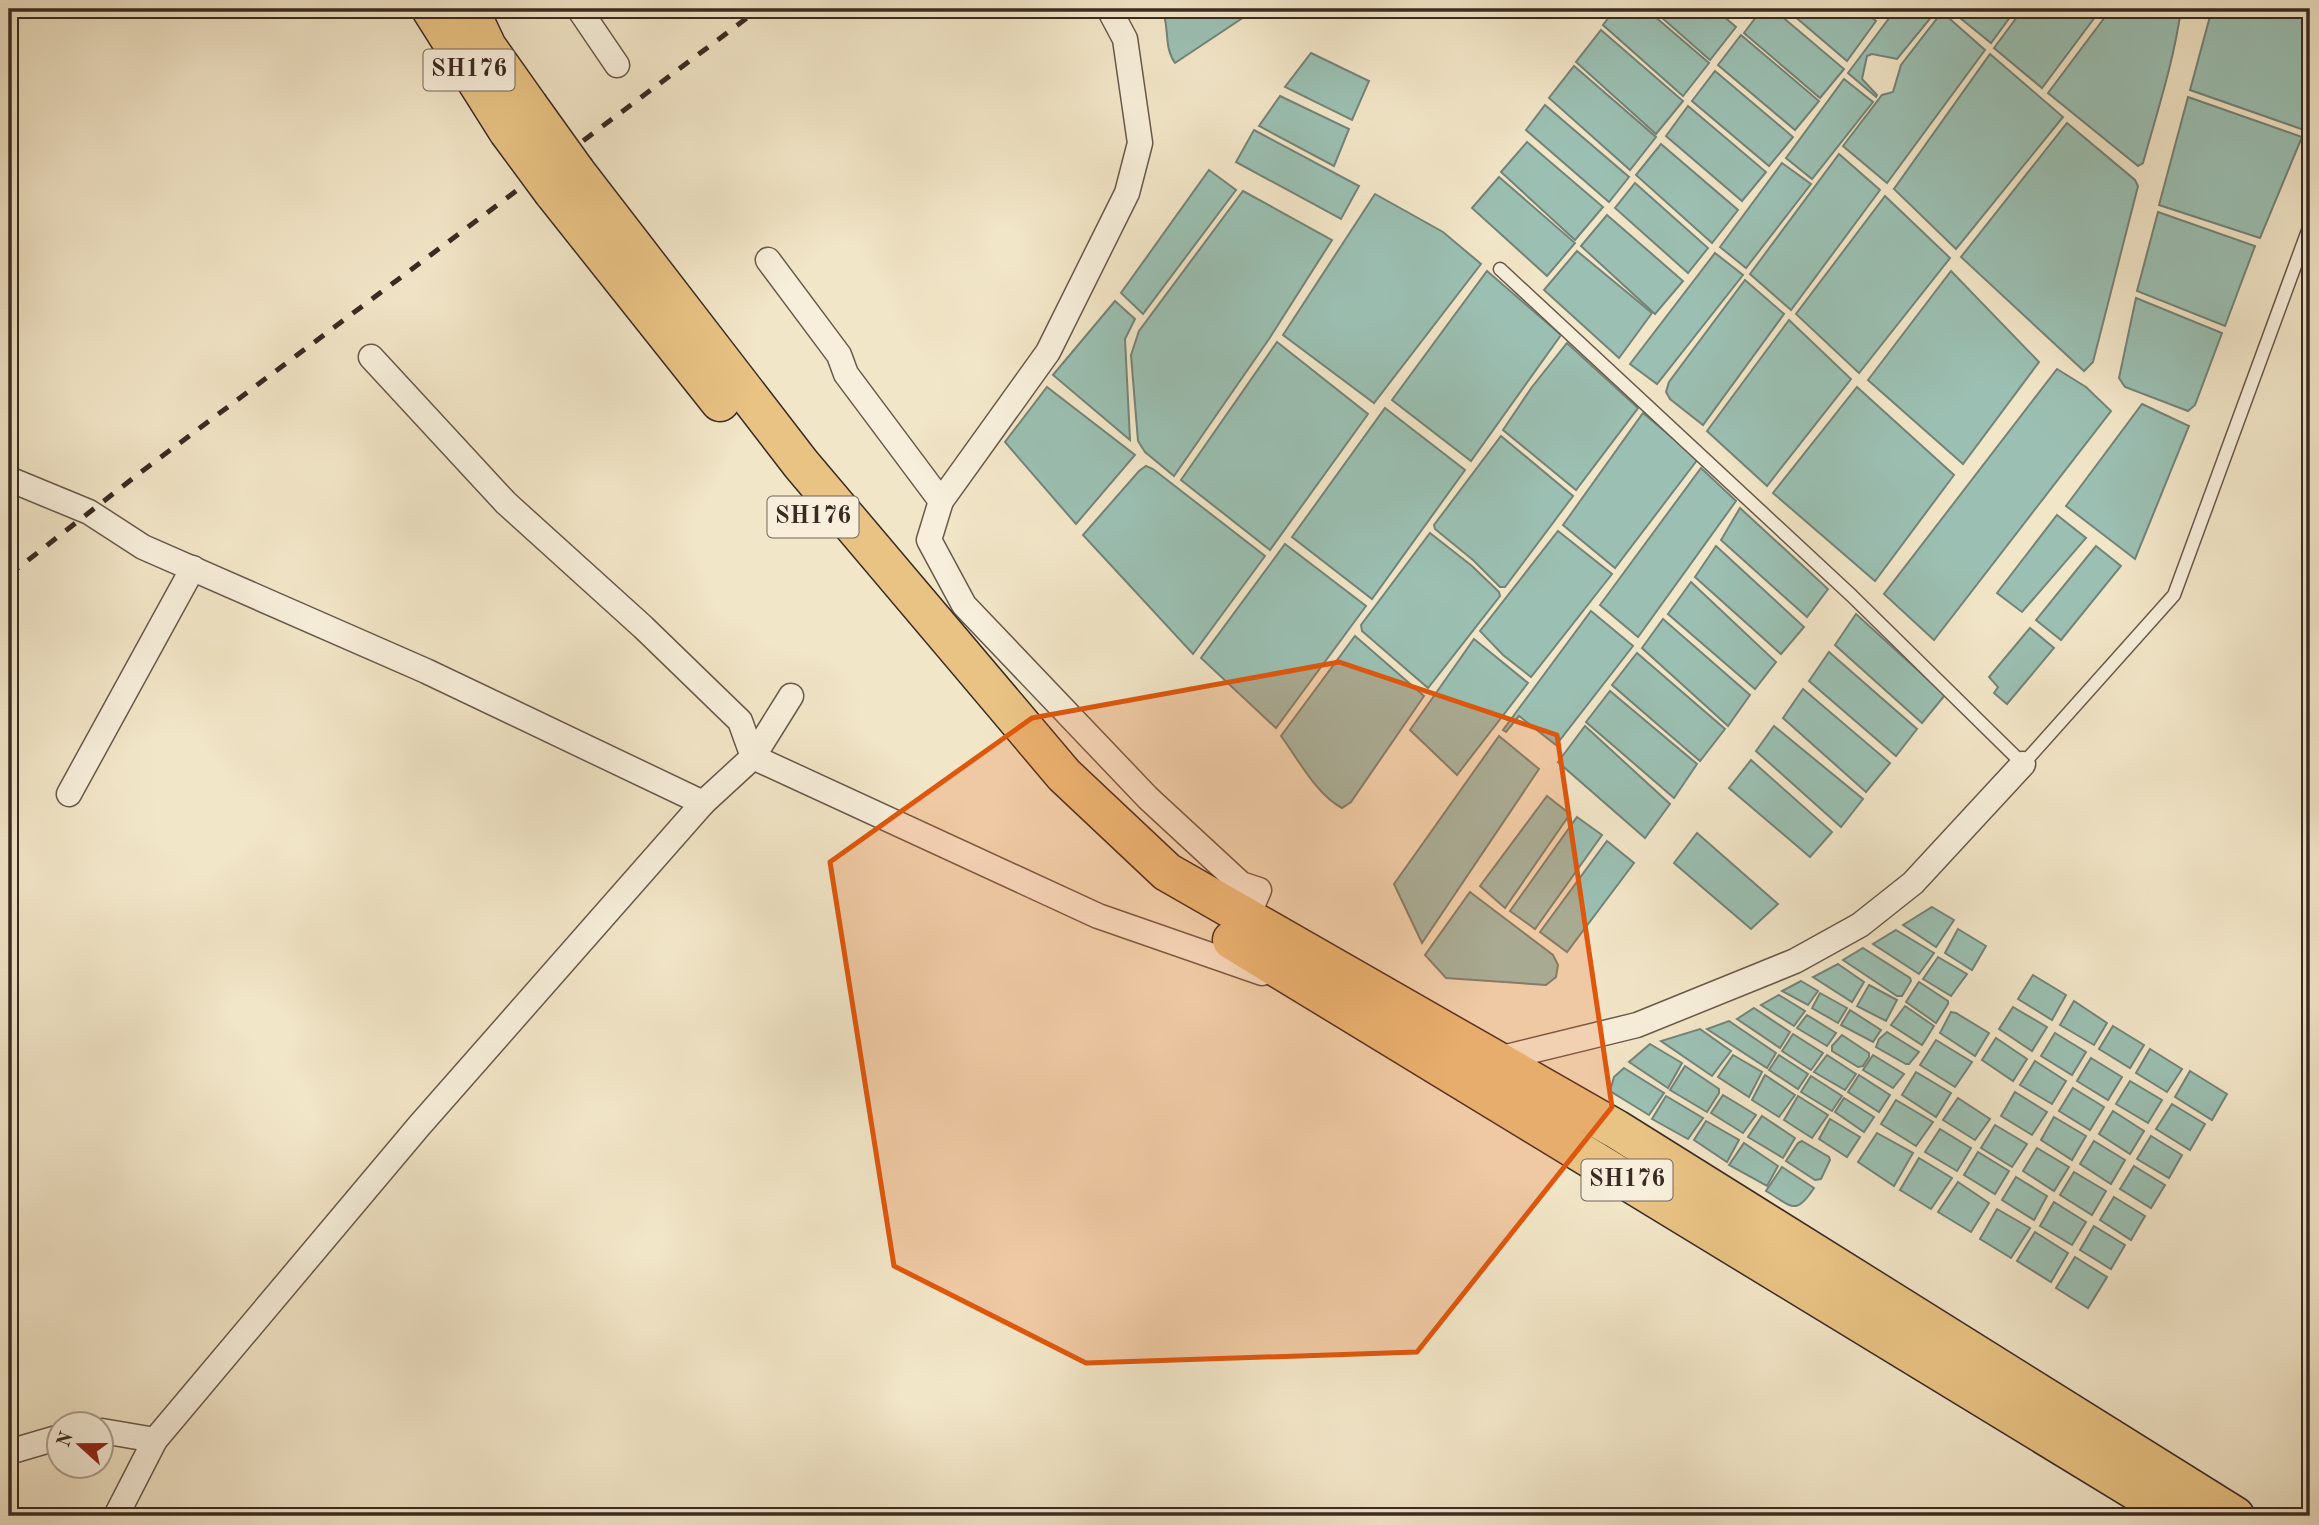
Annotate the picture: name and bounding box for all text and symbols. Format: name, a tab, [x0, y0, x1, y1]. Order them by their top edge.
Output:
road number: SH176	[424, 50, 514, 90]
road number: SH176	[768, 496, 858, 538]
road number: SH176	[1582, 1160, 1672, 1200]
north arrow	[46, 1410, 116, 1480]
text: N	[55, 1429, 78, 1450]

